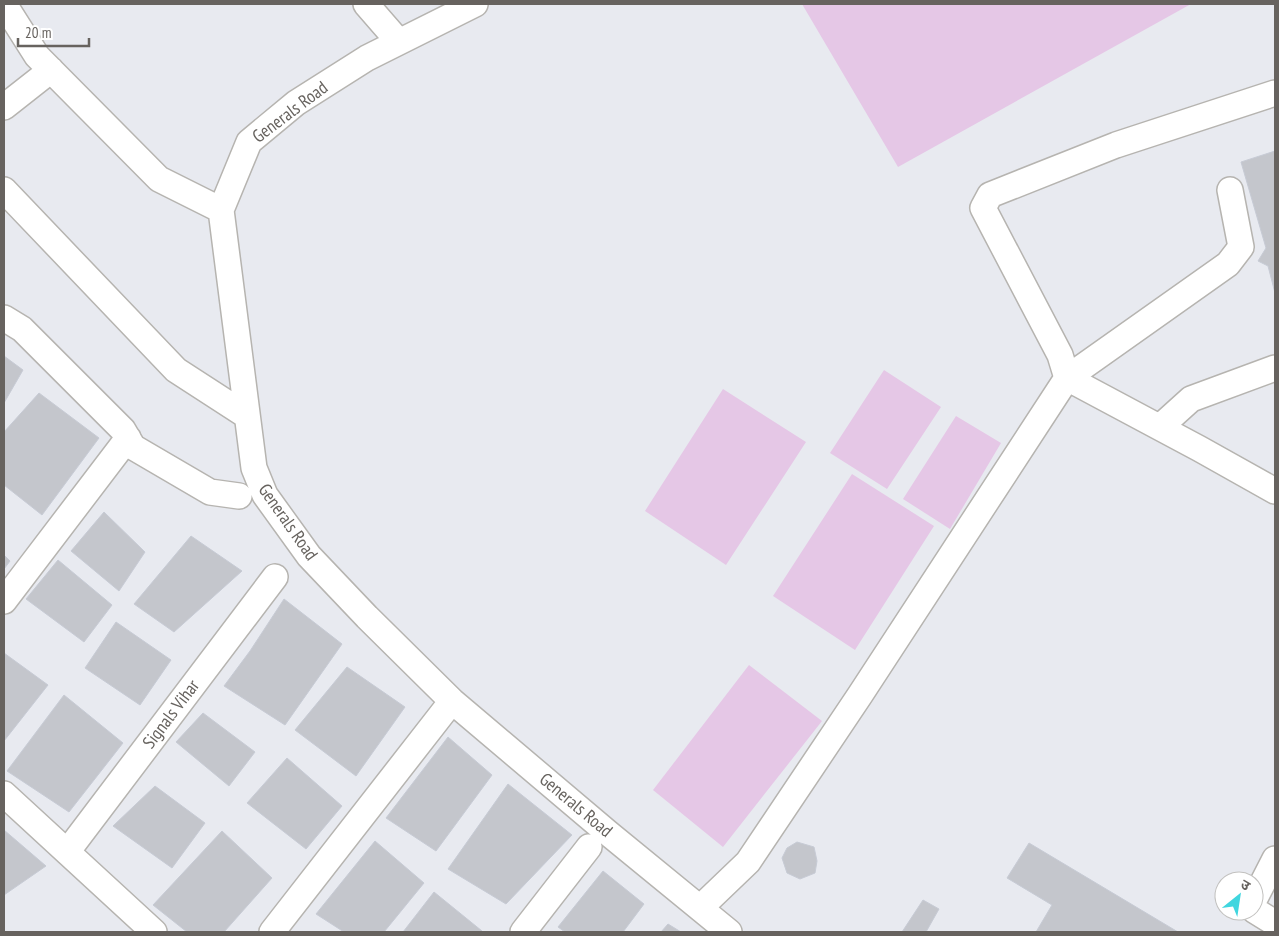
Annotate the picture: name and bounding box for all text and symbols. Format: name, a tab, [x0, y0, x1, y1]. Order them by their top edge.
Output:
scale bar	[18, 15, 89, 47]
text: 20 m	[25, 23, 51, 42]
street label: Generals Road	[247, 76, 332, 147]
street label: Generals Road	[254, 479, 323, 565]
street label: Signals Vihar	[137, 675, 204, 753]
street label: Generals Road	[535, 767, 618, 842]
north arrow	[1214, 871, 1264, 921]
text: उ	[1237, 875, 1254, 895]

